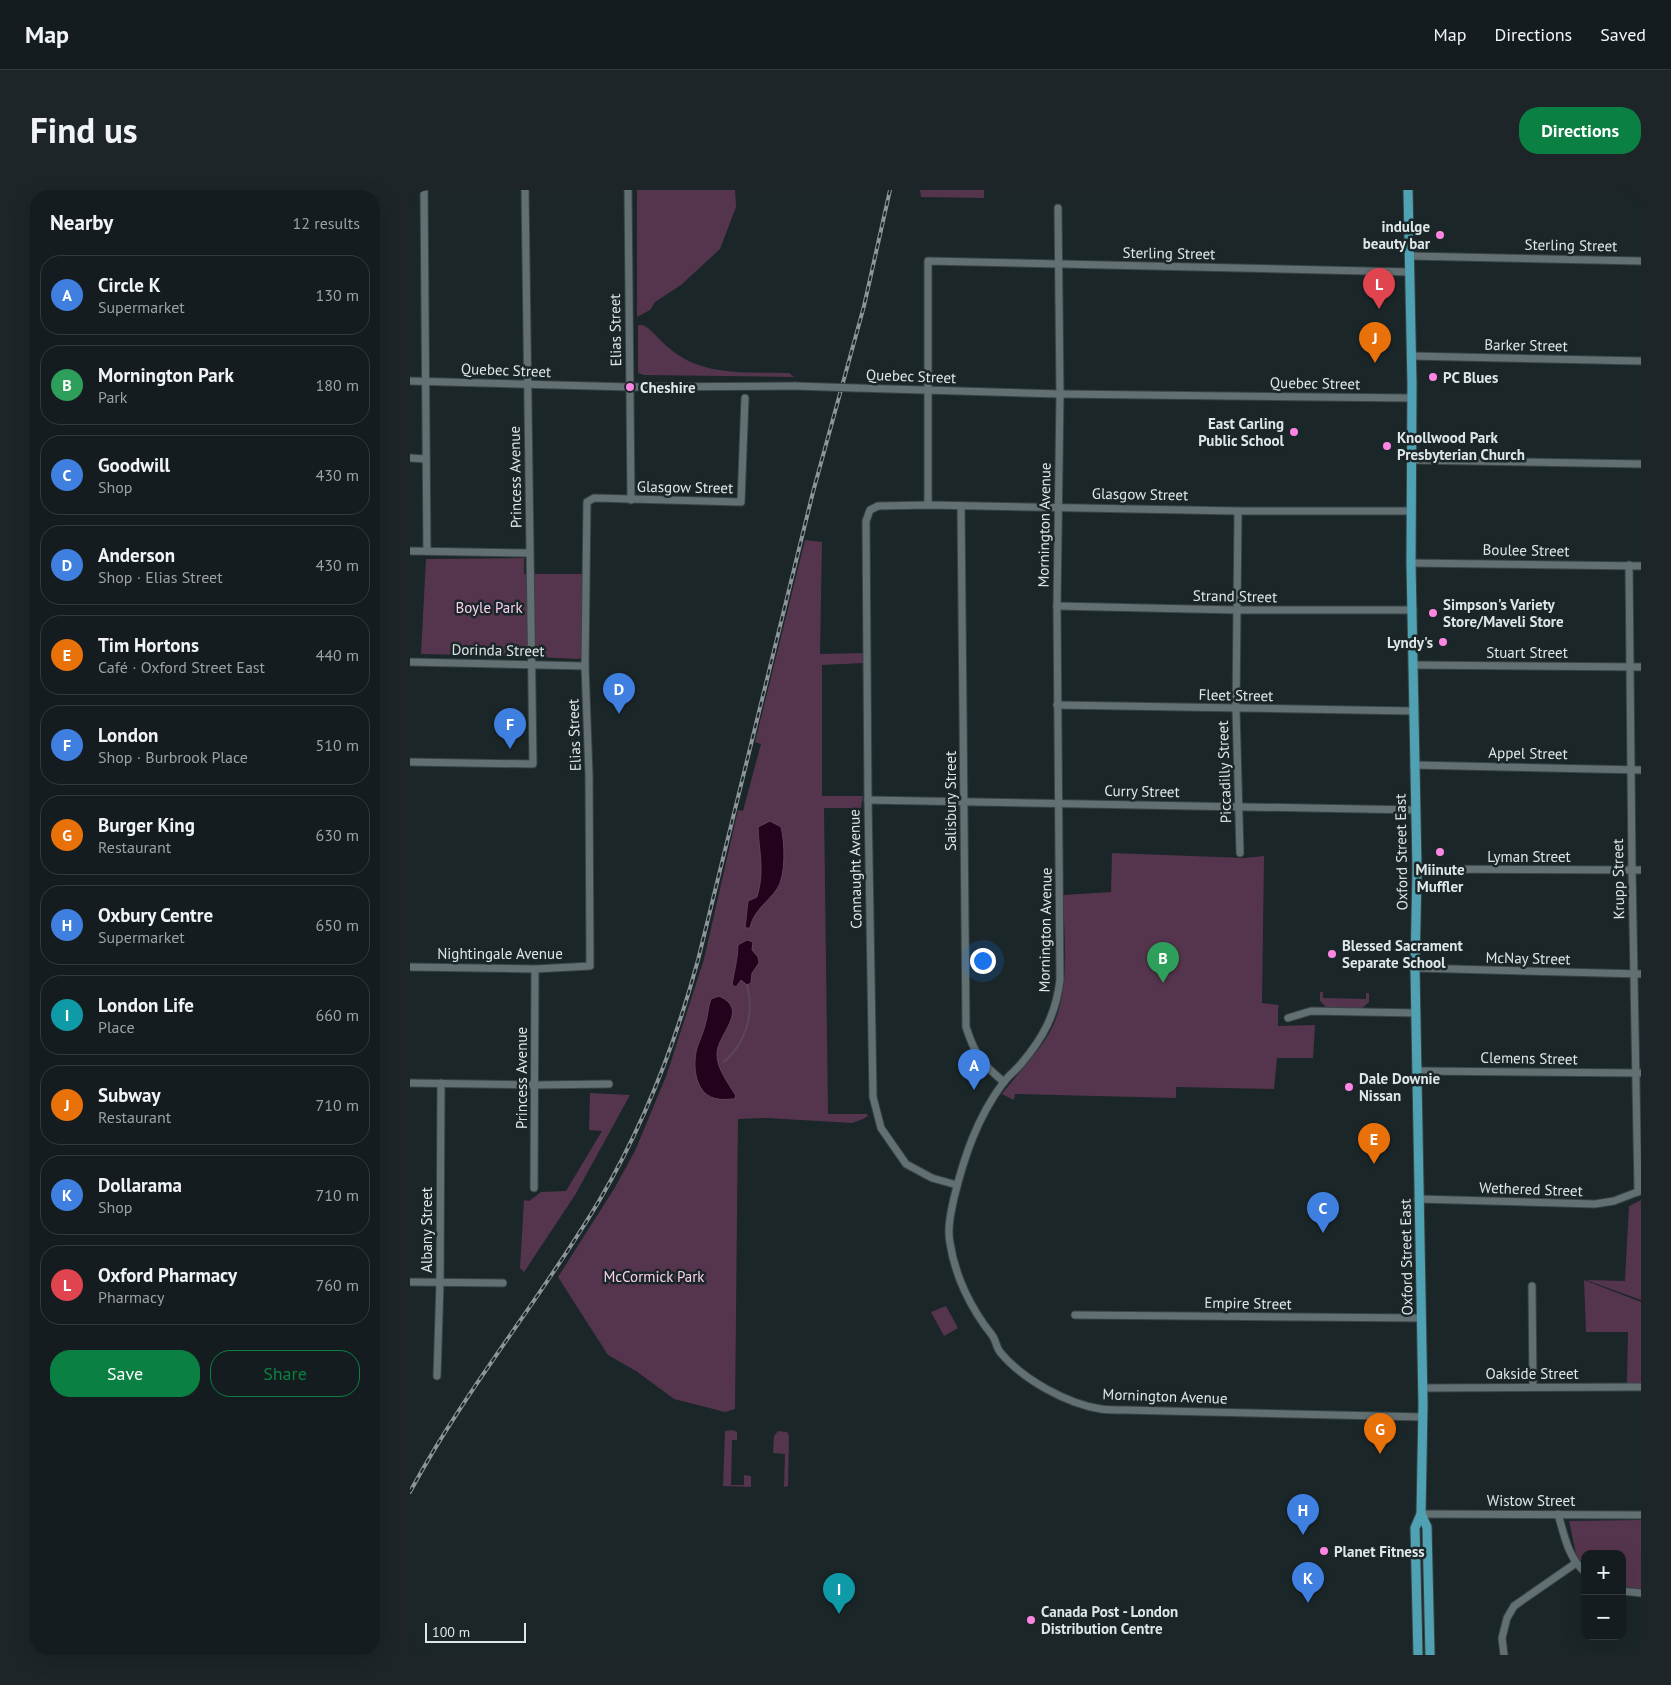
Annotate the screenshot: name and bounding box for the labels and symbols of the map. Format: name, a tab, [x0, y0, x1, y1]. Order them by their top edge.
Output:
place label: indulge beauty bar	[1363, 217, 1431, 253]
marker: indulge beauty bar	[1434, 229, 1446, 241]
street label: Sterling Street	[1525, 235, 1617, 255]
street label: Sterling Street	[1123, 243, 1215, 263]
pin: L	[1363, 268, 1395, 309]
street label: Elias Street	[605, 294, 625, 366]
pin: J	[1359, 322, 1391, 363]
street label: Barker Street	[1484, 335, 1568, 355]
street label: Quebec Street	[461, 359, 551, 381]
street label: Quebec Street	[866, 365, 956, 387]
place label: PC Blues	[1443, 368, 1498, 387]
marker: PC Blues	[1427, 371, 1439, 383]
street label: Quebec Street	[1270, 373, 1360, 393]
place label: Cheshire	[640, 378, 696, 397]
marker: Cheshire	[624, 381, 636, 393]
place label: East Carling Public School	[1198, 414, 1285, 450]
street label: Princess Avenue	[505, 426, 525, 528]
marker: East Carling Public School	[1288, 426, 1300, 438]
place label: Knollwood Park Presbyterian Church	[1397, 428, 1525, 464]
marker: Knollwood Park Presbyterian Church	[1381, 440, 1393, 452]
street label: Mornington Avenue	[1033, 462, 1055, 588]
street label: Glasgow Street	[637, 477, 733, 497]
street label: Glasgow Street	[1092, 484, 1188, 504]
street label: Boulee Street	[1483, 540, 1569, 560]
street label: Strand Street	[1193, 586, 1277, 606]
place label: Simpson's Variety Store/Maveli Store	[1443, 595, 1564, 631]
park label: Boyle Park	[455, 598, 523, 617]
marker: Simpson's Variety Store/Maveli Store	[1427, 607, 1439, 619]
place label: Lyndy's	[1387, 633, 1433, 652]
marker: Lyndy's	[1437, 636, 1449, 648]
street label: Dorinda Street	[451, 640, 545, 660]
street label: Stuart Street	[1486, 643, 1568, 662]
pin: D	[603, 673, 635, 714]
street label: Fleet Street	[1199, 685, 1273, 705]
street label: Elias Street	[563, 698, 585, 772]
pin: F	[494, 708, 526, 749]
street label: Piccadilly Street	[1213, 720, 1235, 824]
street label: Appel Street	[1488, 743, 1568, 763]
street label: Salisbury Street	[941, 751, 960, 851]
street label: Curry Street	[1104, 781, 1180, 801]
street label: Oxford Street East	[1390, 794, 1412, 910]
street label: Connaught Avenue	[844, 809, 866, 929]
street label: Krupp Street	[1608, 839, 1628, 919]
marker: Miinute Muffler	[1434, 846, 1446, 858]
street label: Lyman Street	[1487, 847, 1571, 866]
place label: Miinute Muffler	[1415, 860, 1465, 896]
street label: Mornington Avenue	[1034, 867, 1056, 993]
place label: Blessed Sacrament Separate School	[1342, 936, 1464, 972]
pin: B	[1147, 942, 1179, 983]
street label: Nightingale Avenue	[437, 944, 563, 963]
your location	[970, 948, 996, 974]
marker: Blessed Sacrament Separate School	[1326, 948, 1338, 960]
street label: McNay Street	[1485, 948, 1571, 968]
street label: Princess Avenue	[512, 1027, 531, 1129]
street label: Clemens Street	[1480, 1048, 1578, 1068]
pin: A	[958, 1049, 990, 1090]
place label: Dale Downie Nissan	[1359, 1069, 1441, 1105]
marker: Dale Downie Nissan	[1343, 1081, 1355, 1093]
pin: E	[1358, 1123, 1390, 1164]
street label: Wethered Street	[1479, 1178, 1583, 1200]
street label: Albany Street	[417, 1187, 436, 1273]
pin: C	[1307, 1192, 1339, 1233]
street label: Oxford Street East	[1395, 1199, 1417, 1315]
park label: McCormick Park	[603, 1267, 705, 1286]
street label: Empire Street	[1204, 1293, 1292, 1313]
street label: Oakside Street	[1485, 1364, 1579, 1383]
street label: Mornington Avenue	[1102, 1384, 1228, 1408]
pin: G	[1364, 1413, 1396, 1454]
street label: Wistow Street	[1487, 1491, 1575, 1510]
pin: H	[1287, 1494, 1319, 1535]
place label: Planet Fitness	[1334, 1542, 1425, 1561]
marker: Planet Fitness	[1318, 1545, 1330, 1557]
pin: K	[1292, 1562, 1324, 1603]
pin: I	[823, 1573, 855, 1614]
place label: Canada Post - London Distribution Centre	[1041, 1602, 1178, 1638]
marker: Canada Post - London Distribution Centre	[1025, 1614, 1037, 1626]
scale bar	[425, 1620, 526, 1643]

